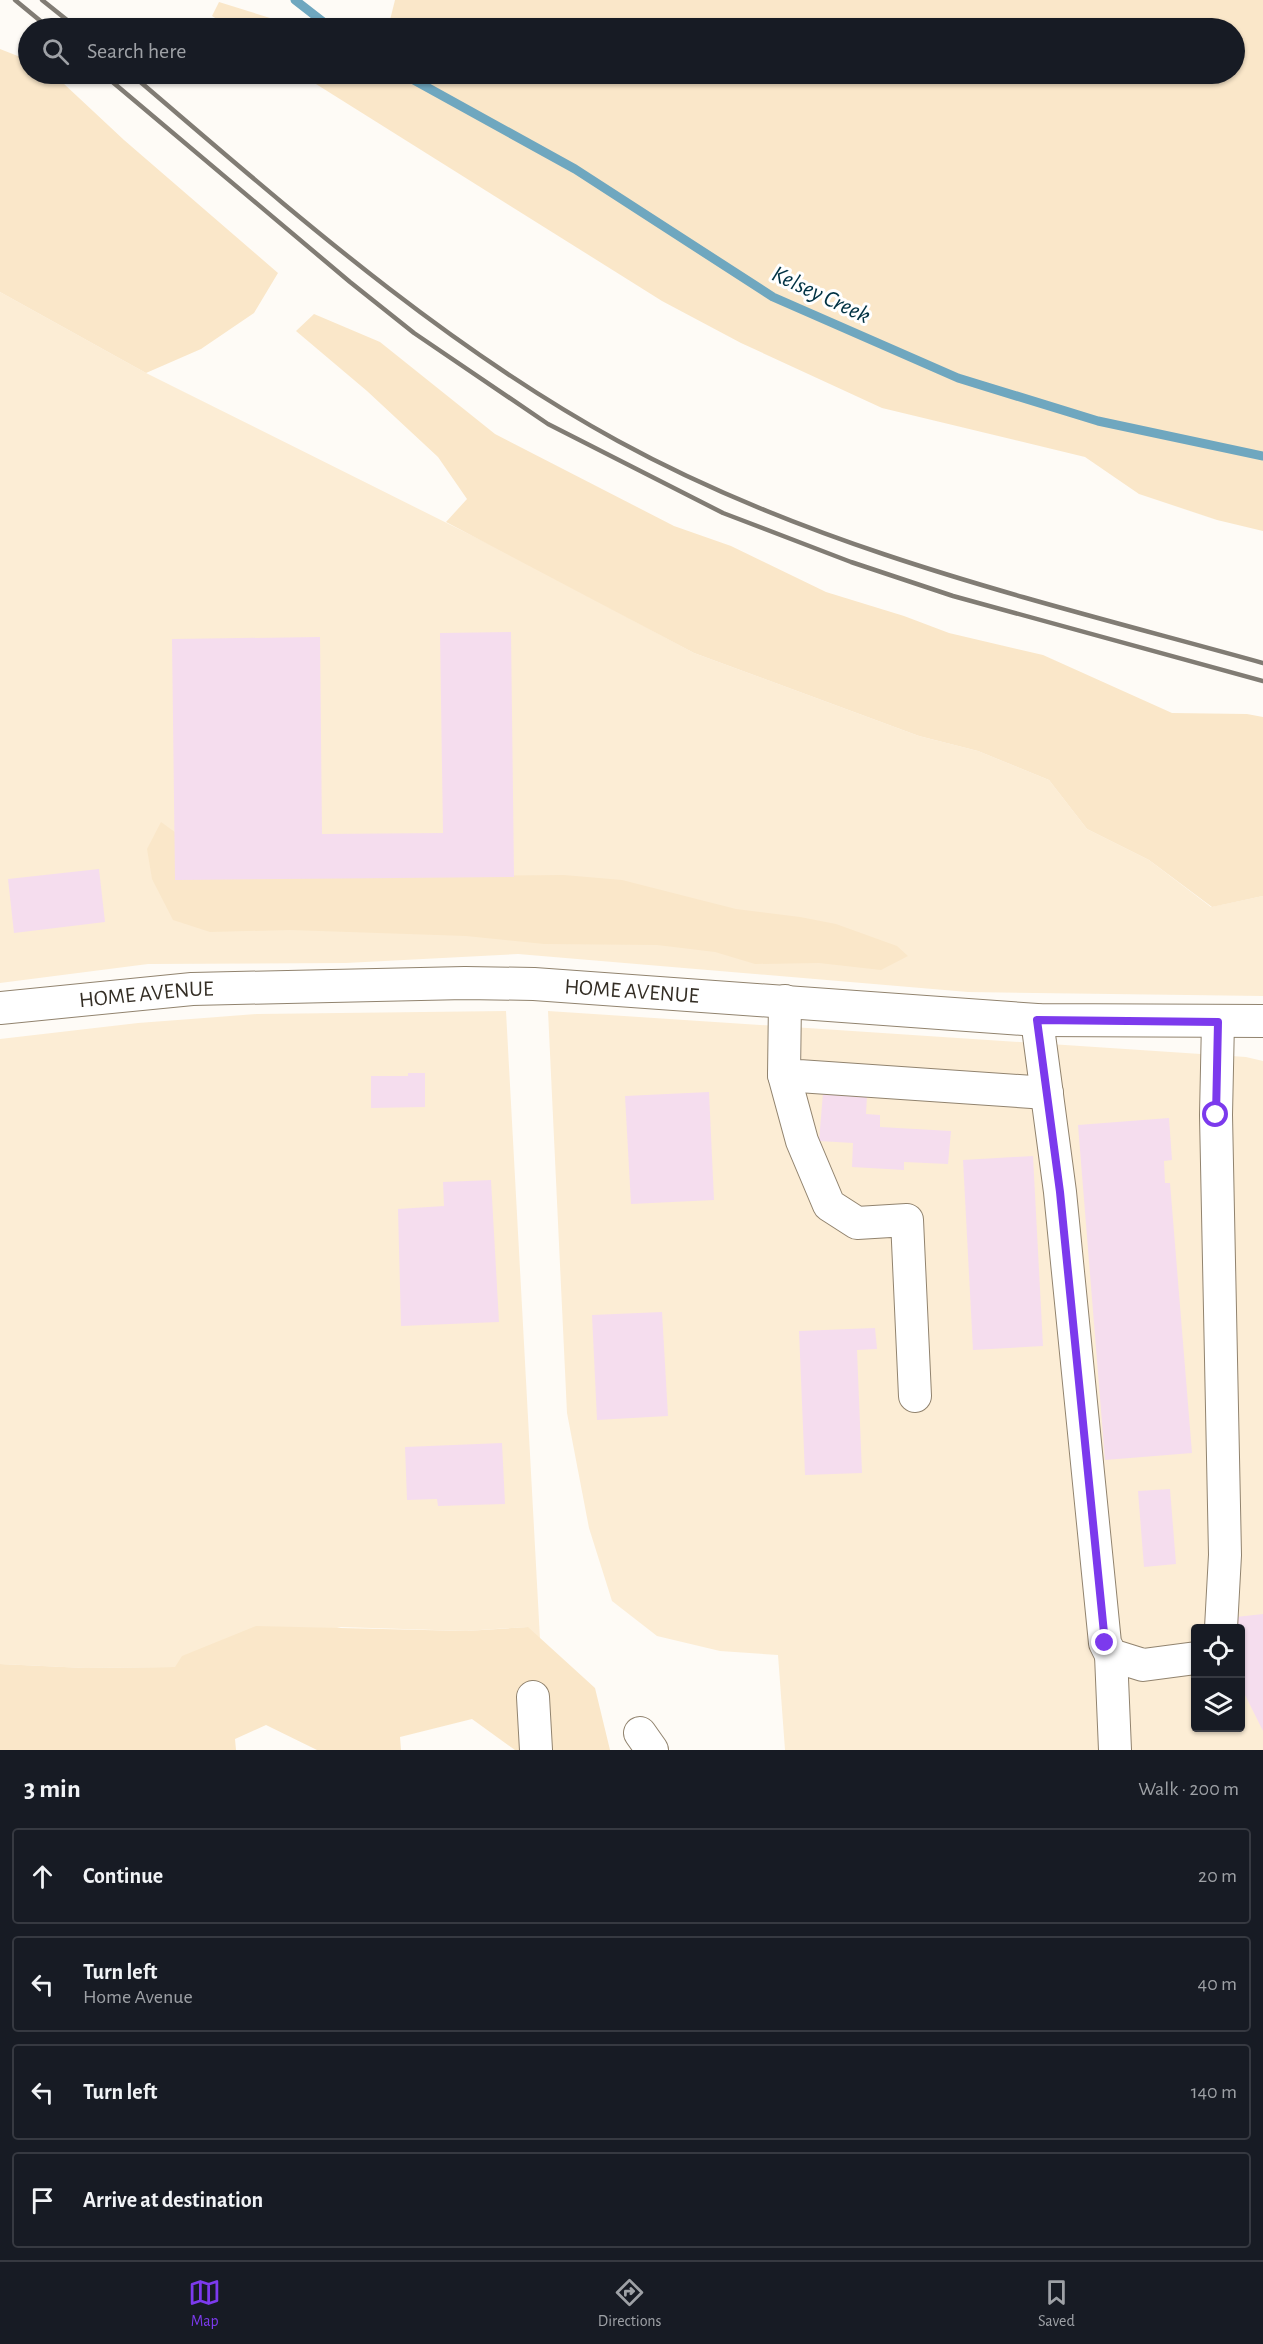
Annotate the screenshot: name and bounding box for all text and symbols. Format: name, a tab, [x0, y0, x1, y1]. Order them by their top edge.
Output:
search box	[18, 18, 1245, 84]
icon: search	[39, 35, 72, 68]
text: Search here	[87, 40, 186, 62]
water label: Kelsey Creek	[768, 262, 874, 328]
street label: HOME AVENUE	[564, 975, 700, 1007]
street label: HOME AVENUE	[78, 978, 214, 1011]
route start	[1202, 1101, 1228, 1127]
map controls	[1191, 1624, 1245, 1732]
button: locate	[1191, 1624, 1245, 1678]
route end	[1091, 1629, 1117, 1655]
button: layers	[1191, 1678, 1245, 1732]
text: 3 min	[24, 1776, 81, 1802]
text: Walk · 200 m	[1138, 1779, 1239, 1799]
icon: ahead	[26, 1860, 59, 1893]
text: Continue	[83, 1865, 163, 1887]
text: 20 m	[1198, 1866, 1237, 1886]
text: Turn left	[83, 1961, 157, 1983]
icon: left	[26, 1968, 59, 2001]
text: 40 m	[1198, 1974, 1237, 1994]
text: Home Avenue	[83, 1987, 193, 2007]
icon: left	[26, 2076, 59, 2109]
text: Turn left	[83, 2081, 157, 2103]
text: 140 m	[1191, 2082, 1237, 2102]
icon: arrive	[26, 2184, 59, 2217]
text: Arrive at destination	[83, 2189, 263, 2211]
tab: Map	[188, 2276, 221, 2331]
tab: Directions	[598, 2276, 662, 2331]
tab: Saved	[1038, 2276, 1075, 2331]

